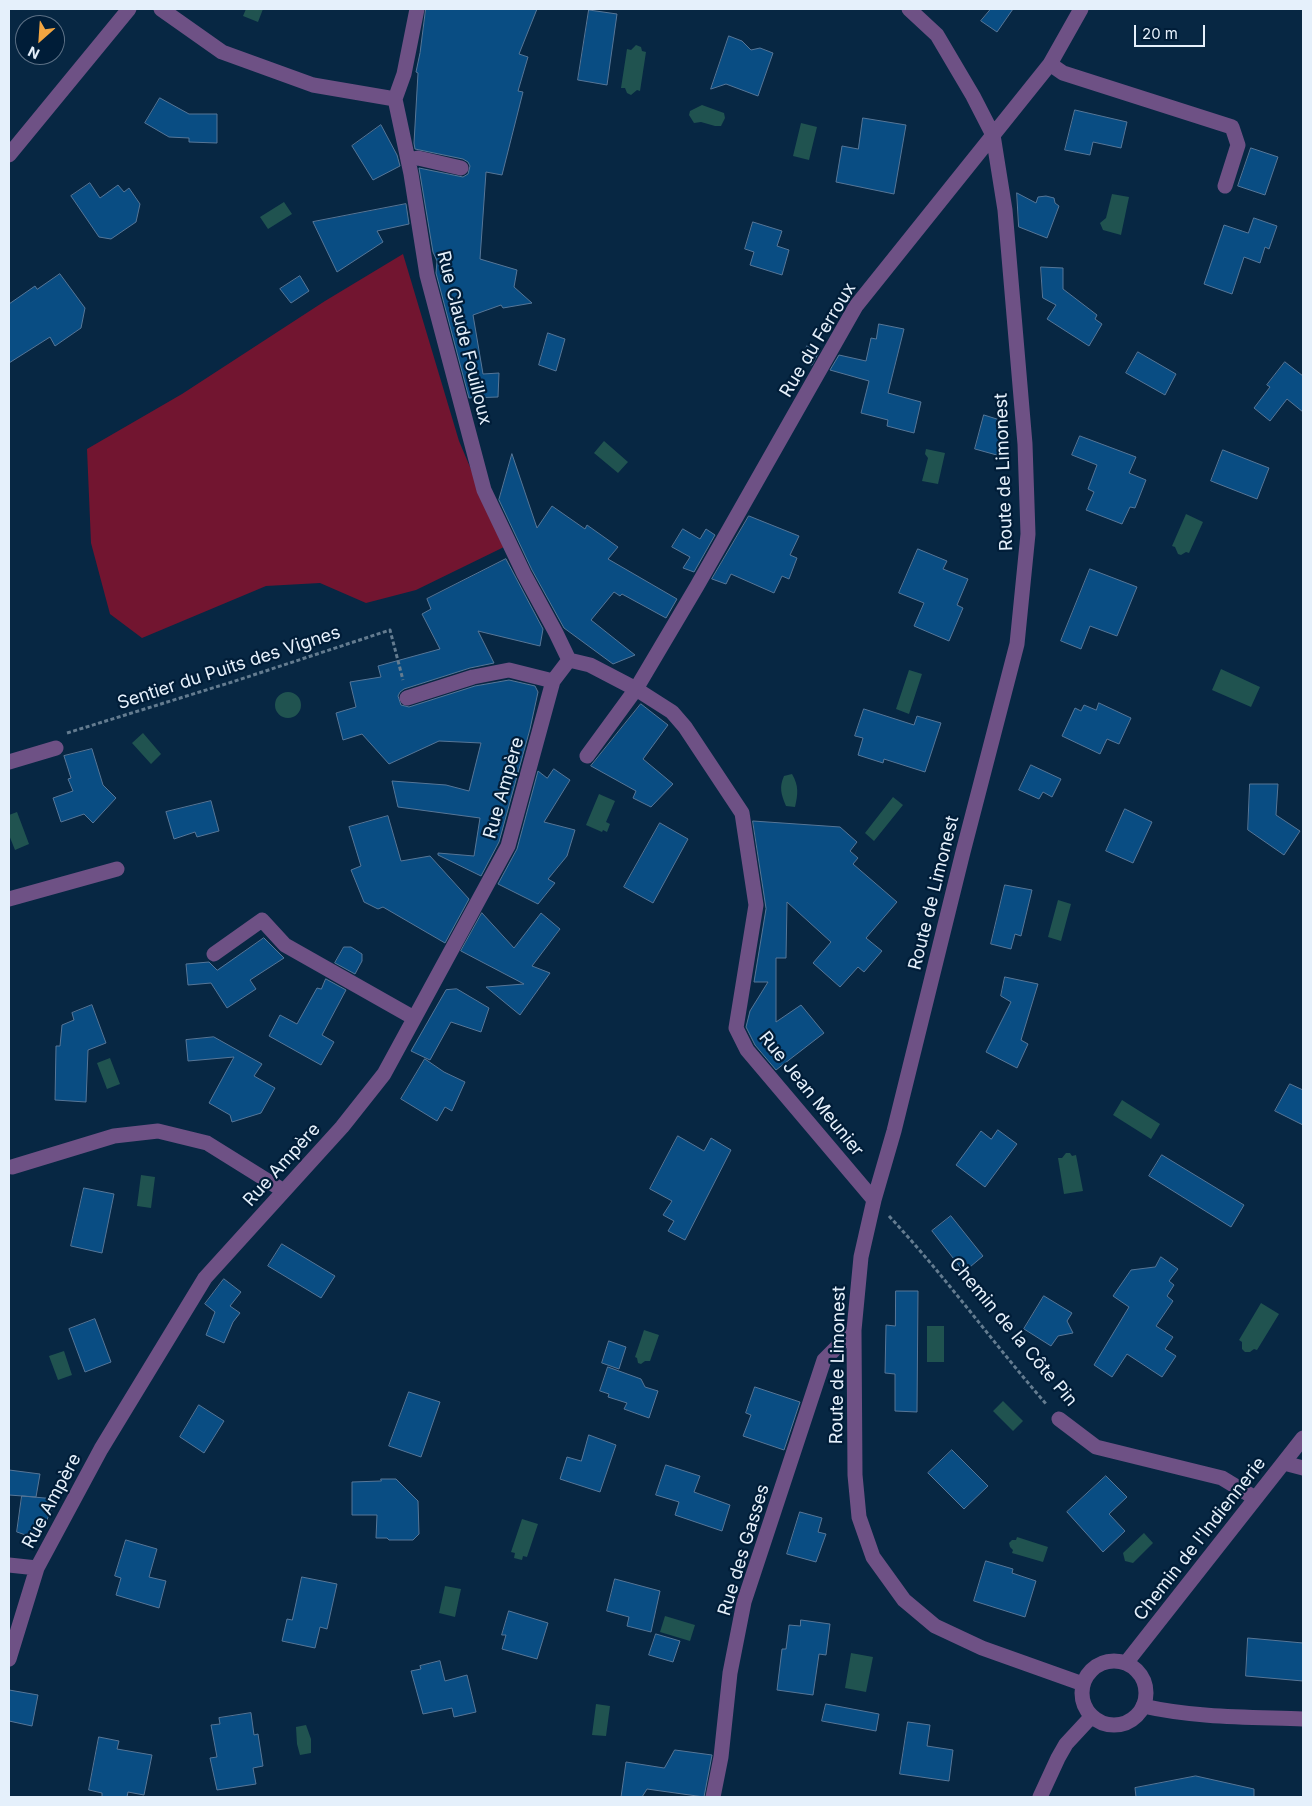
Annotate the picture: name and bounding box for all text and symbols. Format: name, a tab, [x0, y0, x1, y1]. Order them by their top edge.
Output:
north arrow	[15, 15, 65, 65]
scale bar	[1137, 15, 1208, 47]
text: 20 m	[1142, 24, 1178, 43]
text: N	[25, 43, 42, 63]
street label: Rue Claude Fouilloux	[432, 249, 496, 427]
street label: Rue du Ferroux	[775, 279, 861, 401]
street label: Route de Limonest	[990, 393, 1018, 551]
street label: Sentier du Puits des Vignes	[115, 622, 343, 714]
street label: Rue Ampère	[479, 735, 529, 841]
street label: Route de Limonest	[904, 814, 964, 972]
street label: Rue Jean Meunier	[754, 1027, 868, 1161]
street label: Rue Ampère	[239, 1119, 325, 1211]
street label: Chemin de la Côte Pin	[944, 1253, 1082, 1411]
street label: Route de Limonest	[826, 1286, 850, 1444]
street label: Rue Ampère	[18, 1450, 86, 1552]
street label: Chemin de l'Indiennerie	[1129, 1453, 1271, 1625]
street label: Rue des Gasses	[714, 1482, 774, 1618]

